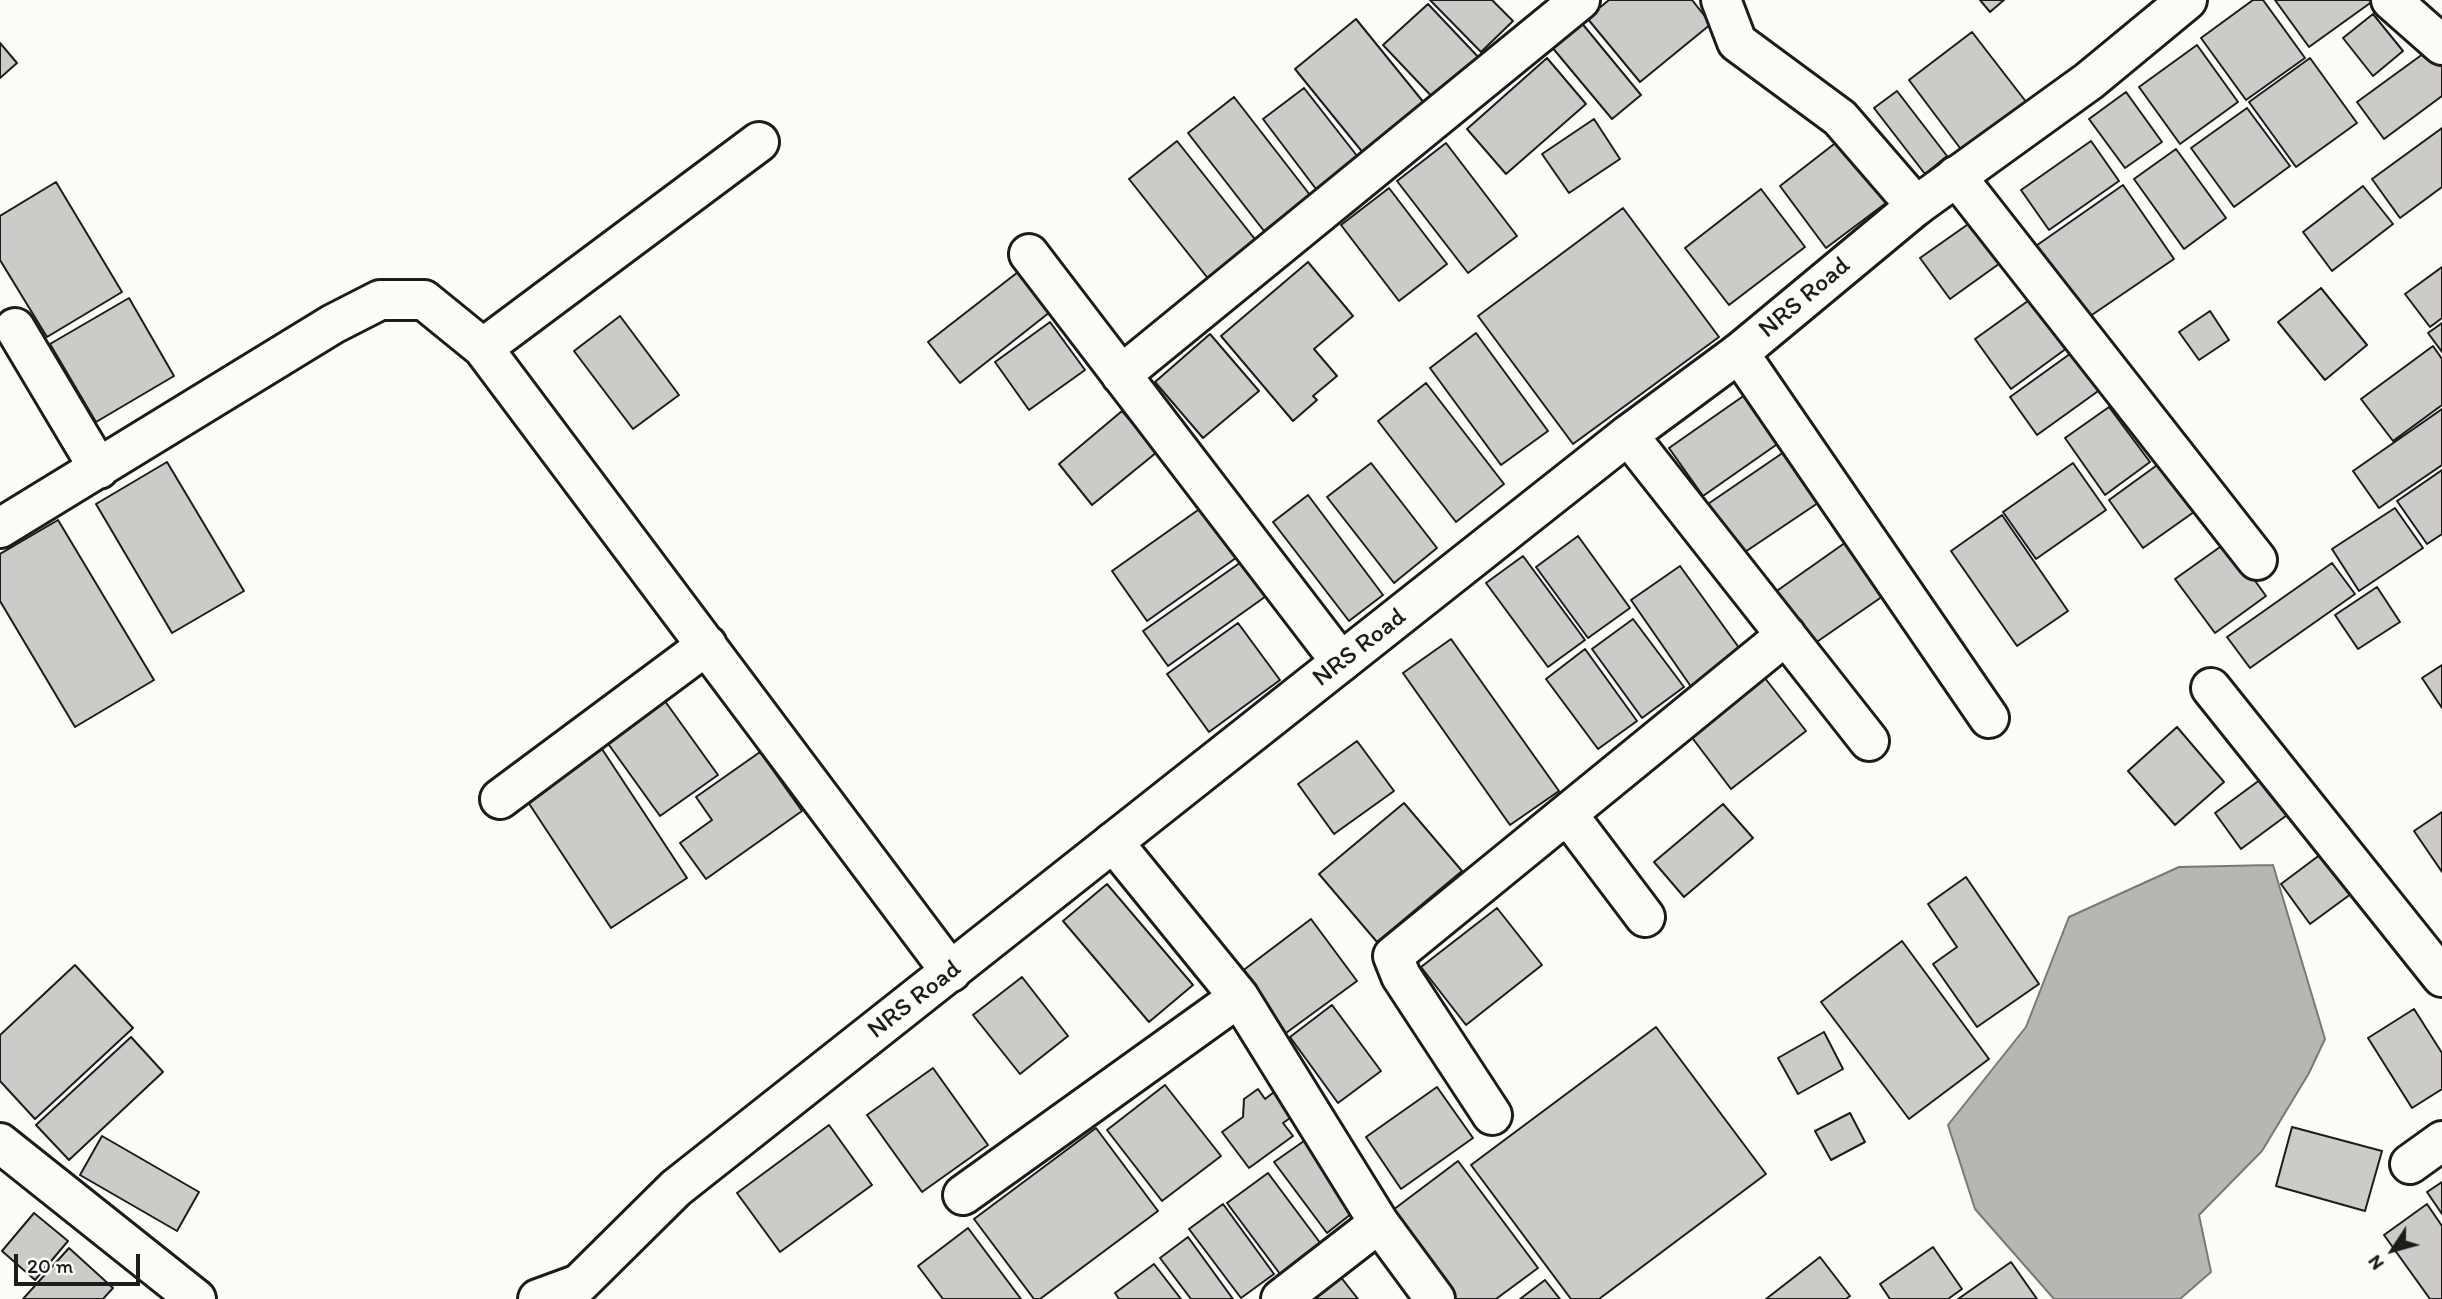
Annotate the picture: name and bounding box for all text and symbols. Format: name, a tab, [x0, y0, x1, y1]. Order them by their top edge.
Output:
street label: NRS Road	[1753, 251, 1857, 345]
street label: NRS Road	[1307, 602, 1413, 694]
street label: NRS Road	[862, 954, 968, 1046]
north arrow	[2358, 1215, 2428, 1285]
scale bar	[18, 1240, 144, 1284]
text: N	[2363, 1251, 2389, 1275]
text: 20 m	[27, 1253, 73, 1278]

